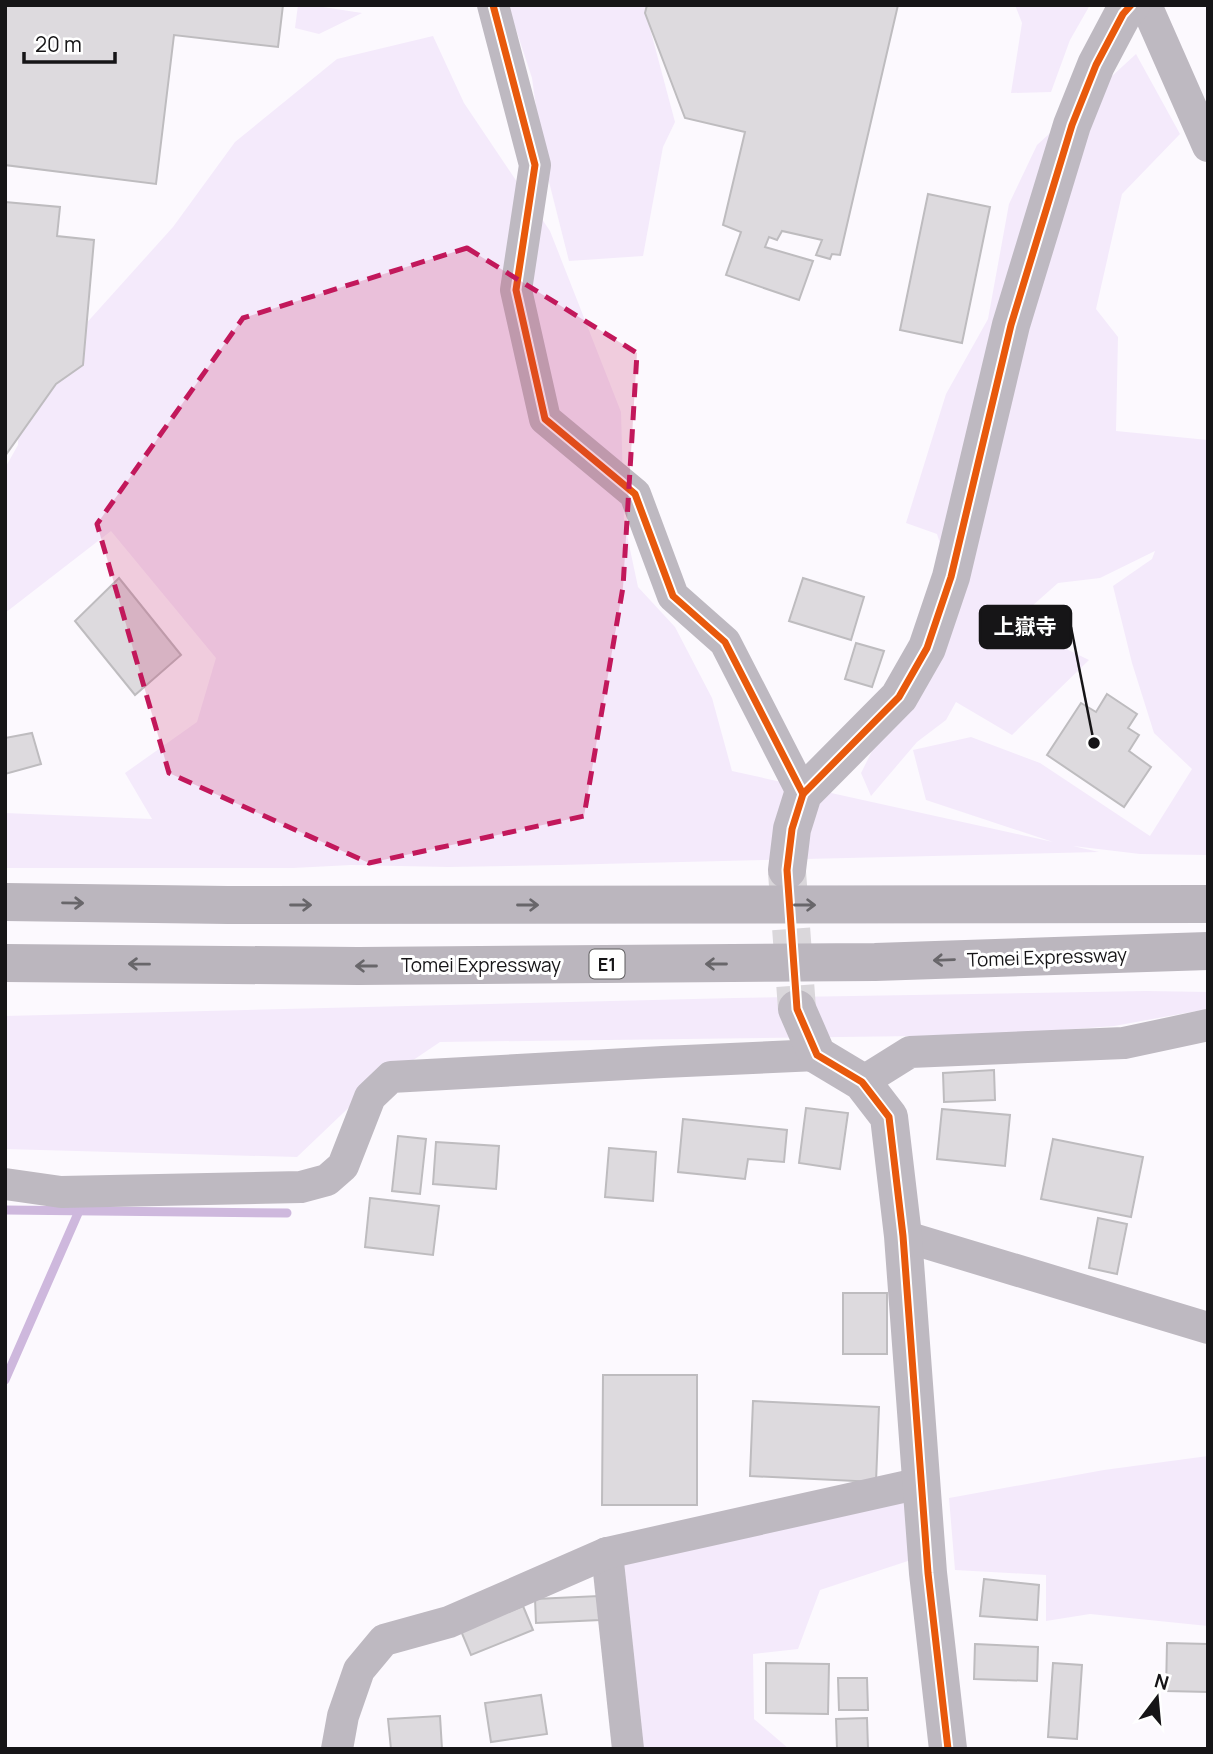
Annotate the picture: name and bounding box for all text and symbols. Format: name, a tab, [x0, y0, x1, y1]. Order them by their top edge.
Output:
scale bar	[24, 21, 116, 65]
text: 20 m	[35, 30, 82, 58]
callout: 上嶽寺	[980, 606, 1071, 648]
text: 上嶽寺	[994, 612, 1057, 640]
one-way arrow	[62, 896, 85, 910]
one-way arrow	[289, 898, 312, 912]
one-way arrow	[517, 898, 540, 912]
one-way arrow	[793, 898, 816, 912]
street label: Tomei Expressway	[967, 941, 1127, 973]
road number: E1	[590, 950, 624, 979]
street label: Tomei Expressway	[401, 952, 561, 978]
one-way arrow	[932, 954, 955, 967]
one-way arrow	[127, 957, 150, 971]
one-way arrow	[705, 957, 728, 971]
one-way arrow	[355, 959, 378, 973]
north arrow	[1122, 1663, 1192, 1733]
text: N	[1152, 1667, 1172, 1696]

